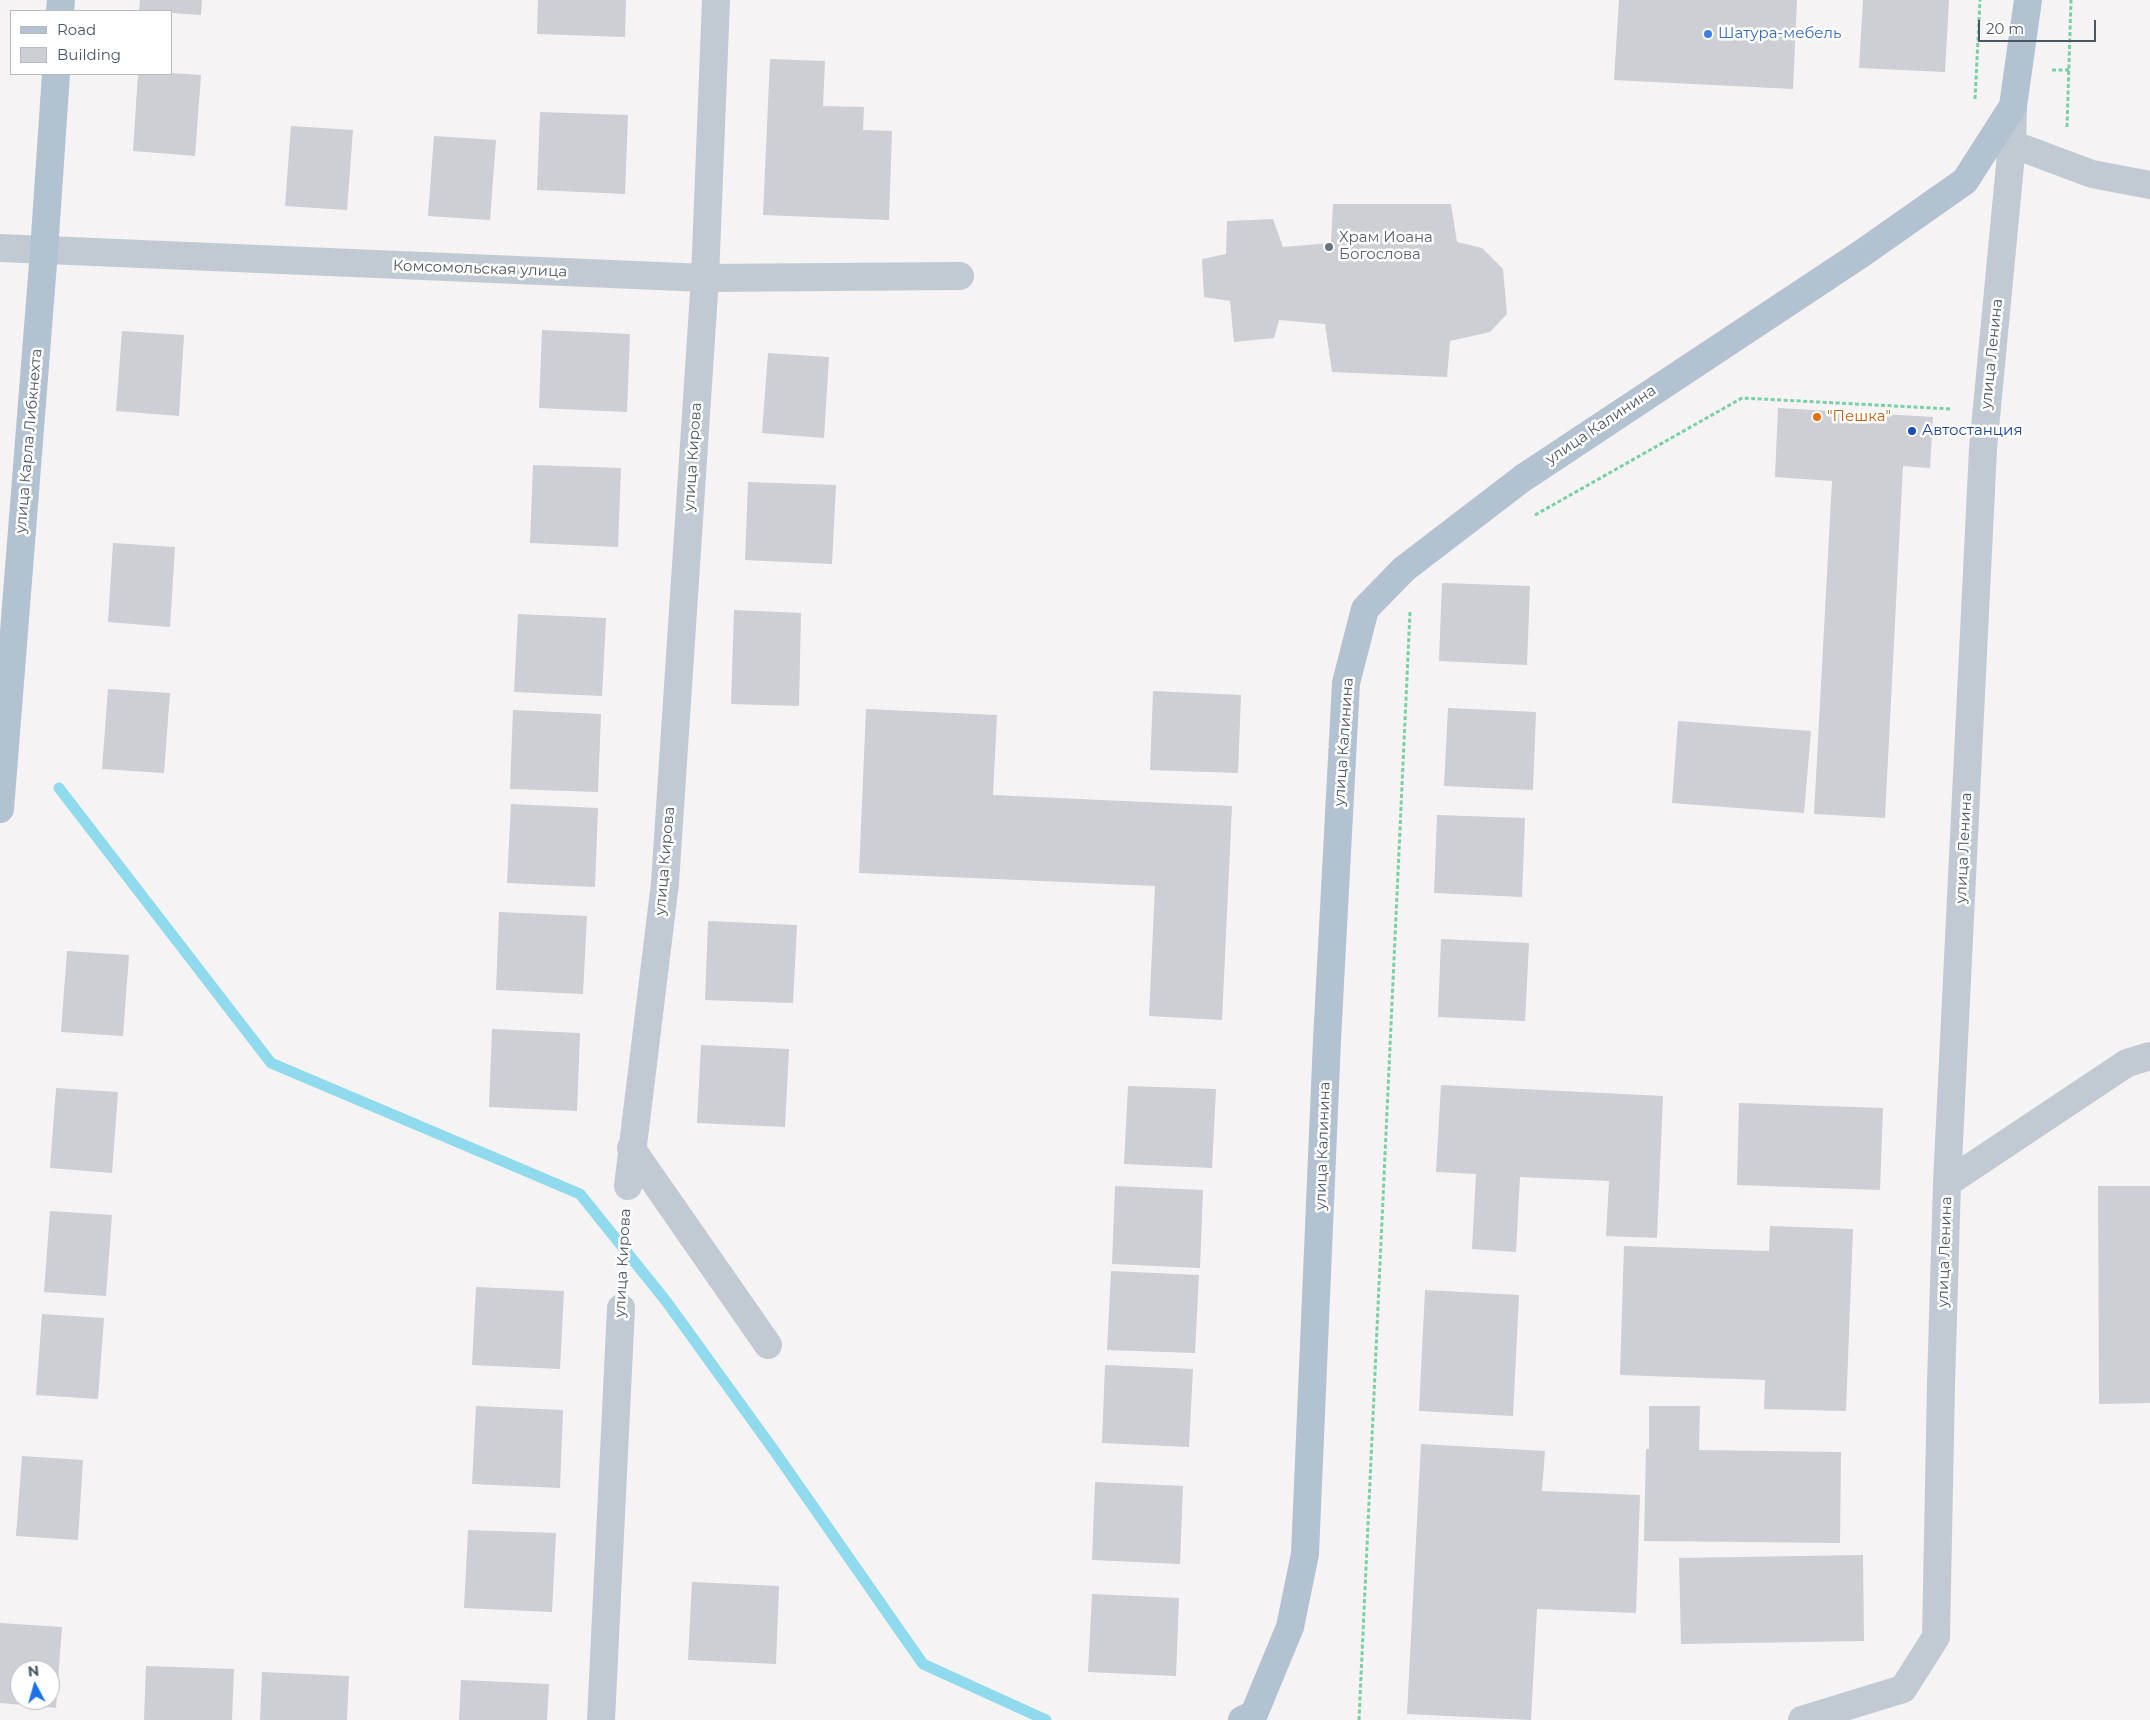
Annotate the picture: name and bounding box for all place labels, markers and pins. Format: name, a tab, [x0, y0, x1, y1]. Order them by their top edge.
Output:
place label: Шатура-мебель	[1718, 25, 1841, 43]
marker: Шатура-мебель	[1702, 28, 1714, 40]
place label: Храм Иоана Богослова	[1339, 229, 1433, 264]
marker: Храм Иоана Богослова	[1323, 241, 1335, 253]
place label: "Пешка"	[1827, 408, 1891, 426]
marker: "Пешка"	[1811, 411, 1823, 423]
place label: Автостанция	[1922, 422, 2022, 440]
marker: Автостанция	[1906, 425, 1918, 437]

